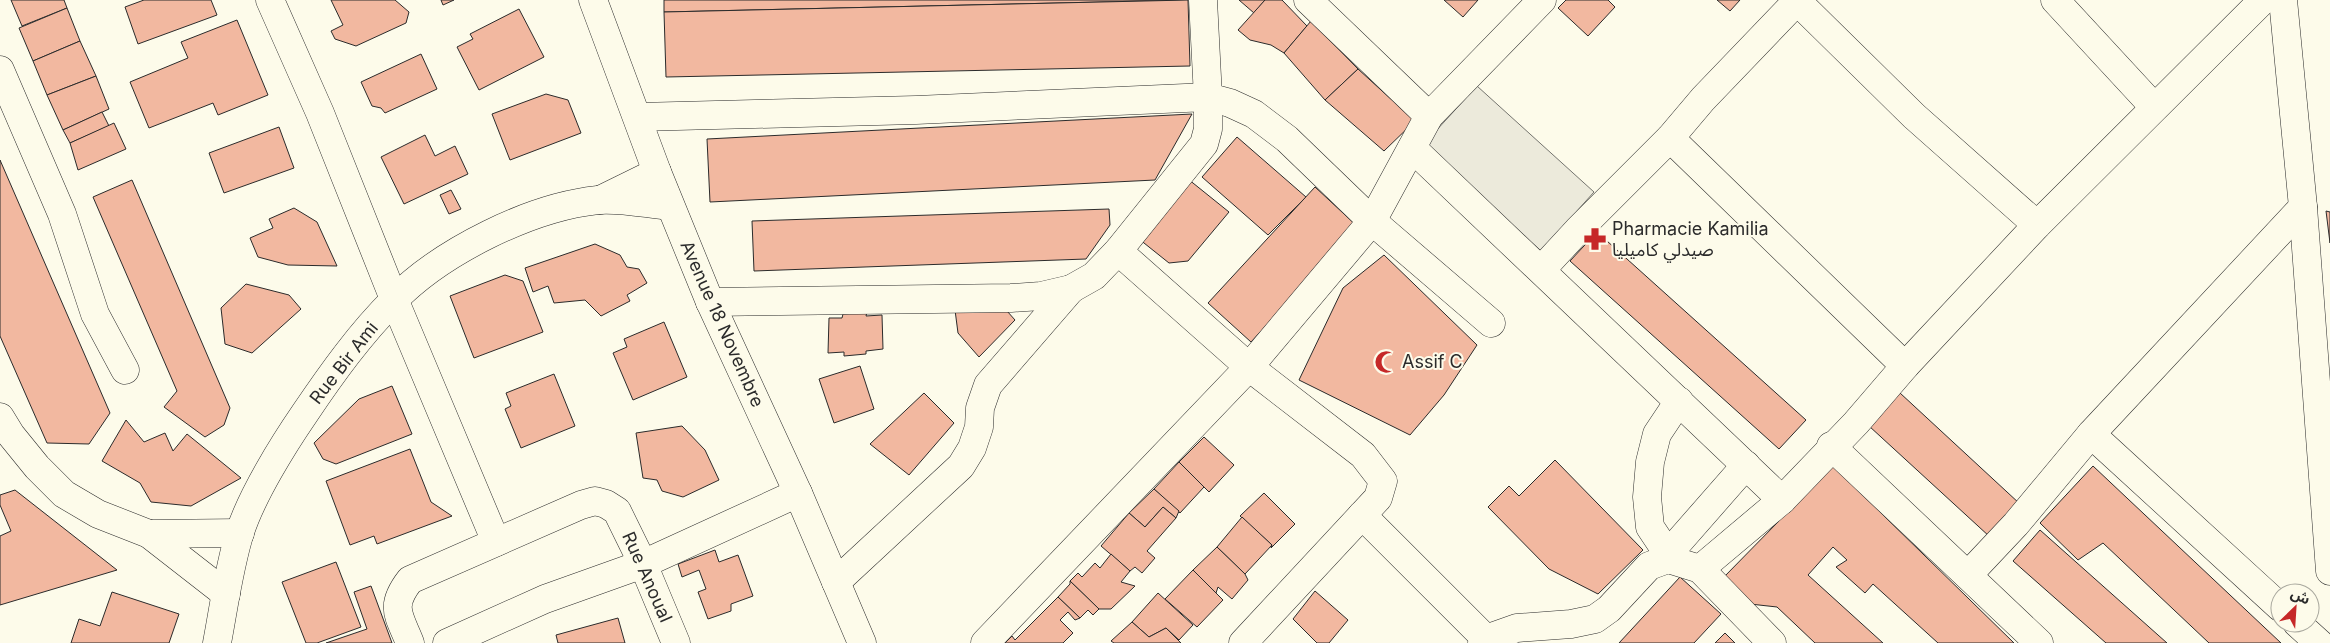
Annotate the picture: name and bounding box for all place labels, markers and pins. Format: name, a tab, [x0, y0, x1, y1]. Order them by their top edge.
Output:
place label: Pharmacie Kamilia صيدلي كاميليا	[1612, 218, 1769, 263]
pharmacy icon: Pharmacie Kamilia صيدلي كاميليا	[1582, 226, 1608, 252]
mosque icon: Assif C	[1373, 349, 1399, 375]
place label: Assif C	[1402, 351, 1463, 372]

